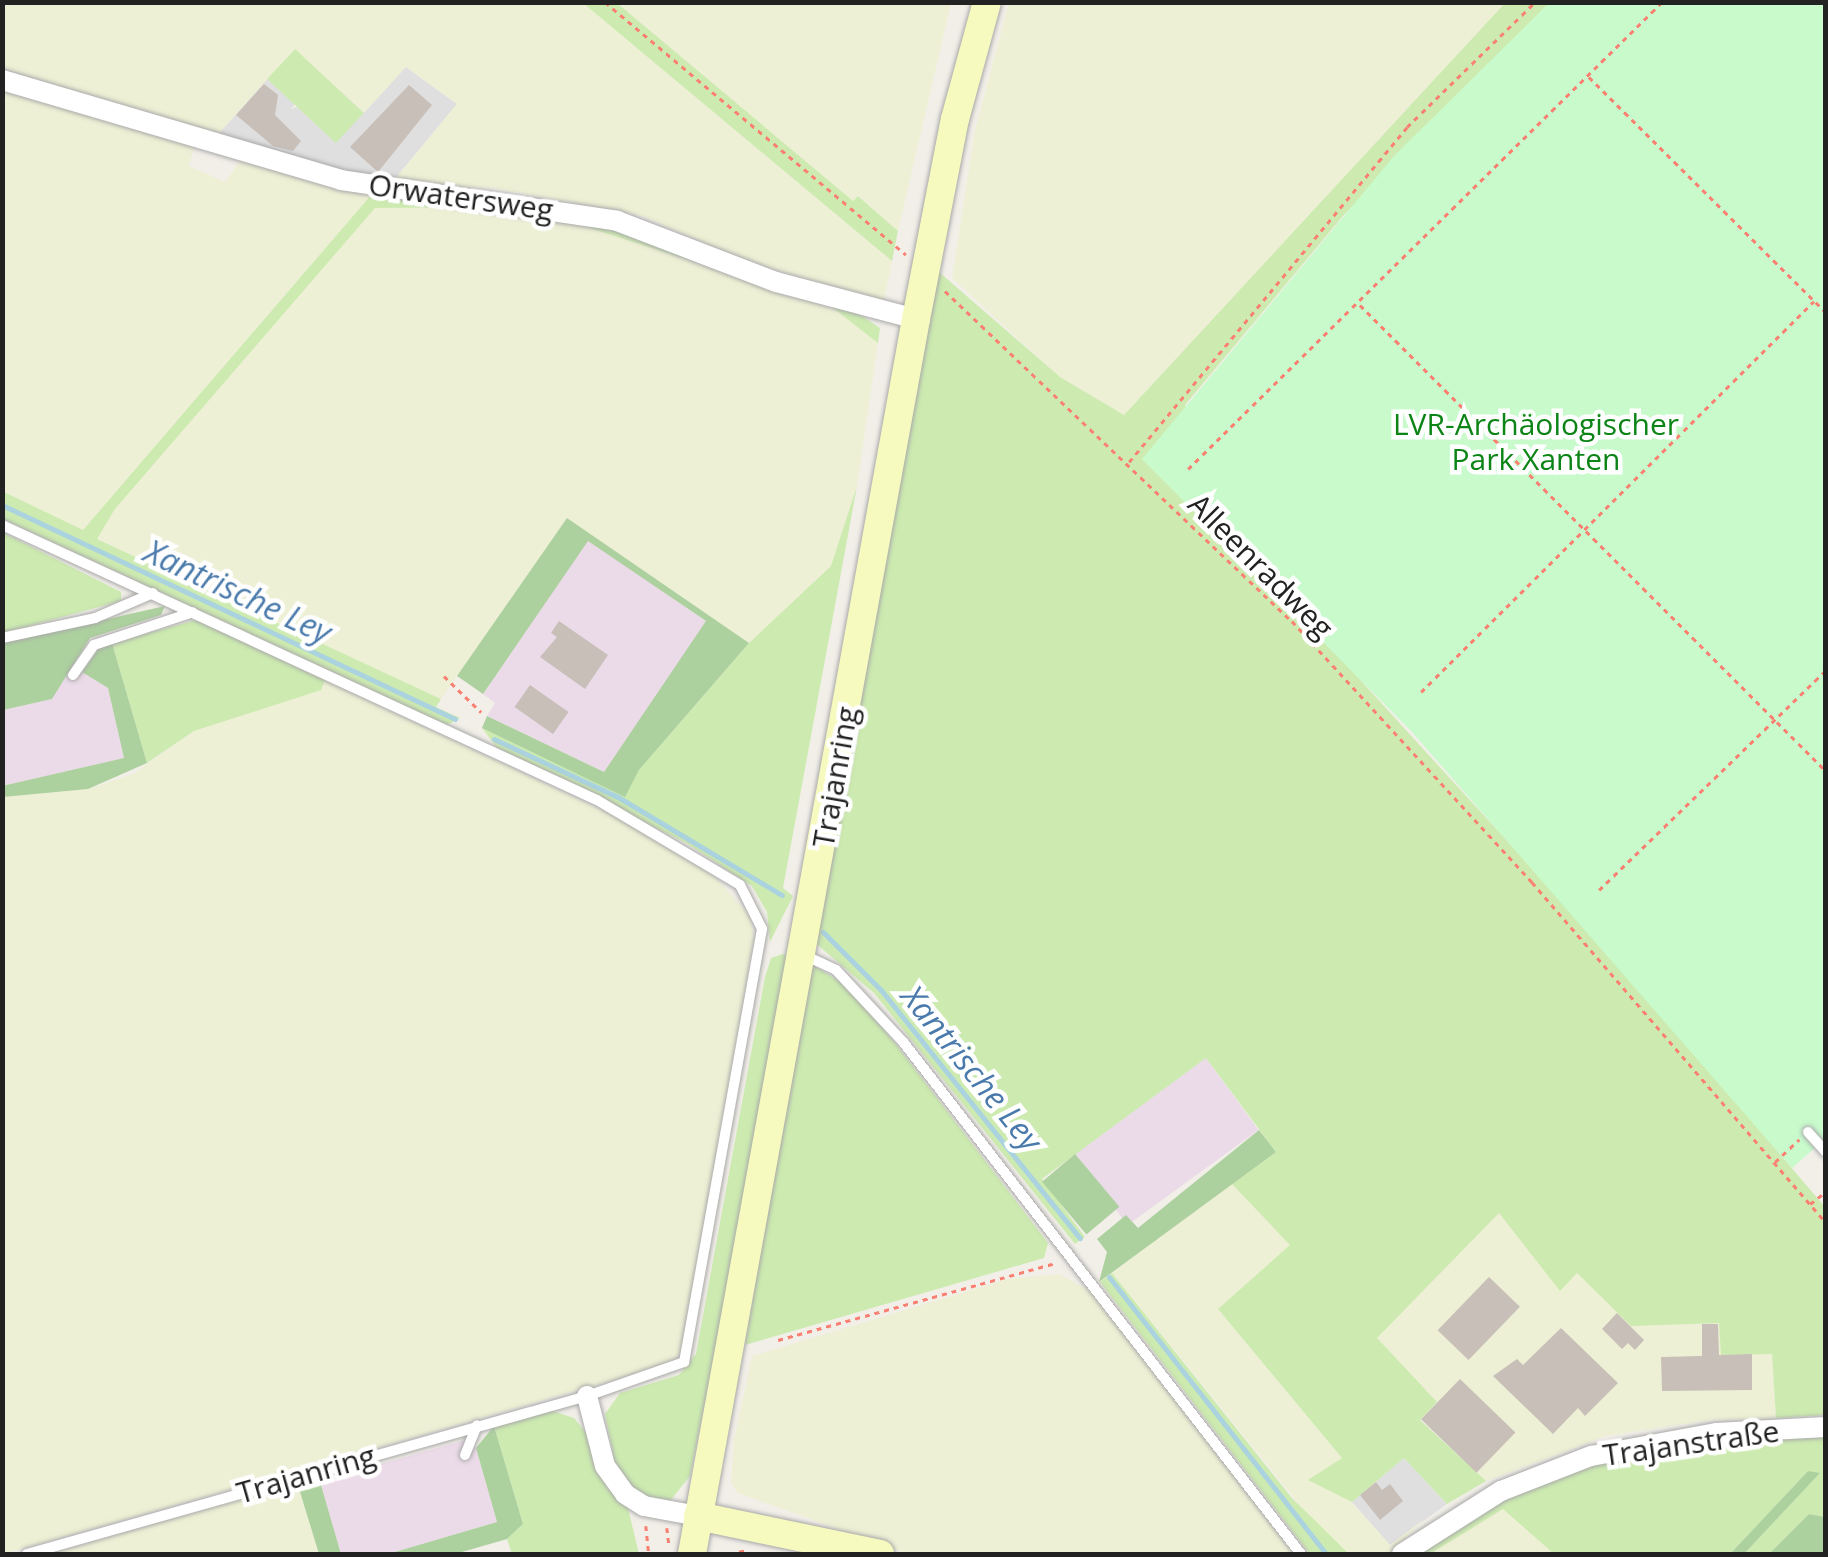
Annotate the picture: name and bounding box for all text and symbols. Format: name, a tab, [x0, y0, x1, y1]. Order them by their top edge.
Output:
street label: Orwatersweg	[366, 166, 556, 228]
park label: LVR-Archäologischer Park Xanten	[1393, 406, 1679, 476]
street label: Alleenradweg	[1181, 486, 1341, 646]
water label: Xantrische Ley	[139, 532, 337, 652]
street label: Trajanring	[805, 704, 865, 850]
water label: Xantrische Ley	[894, 978, 1050, 1158]
street label: Trajanstraße	[1601, 1413, 1781, 1473]
street label: Trajanring	[232, 1437, 380, 1511]

